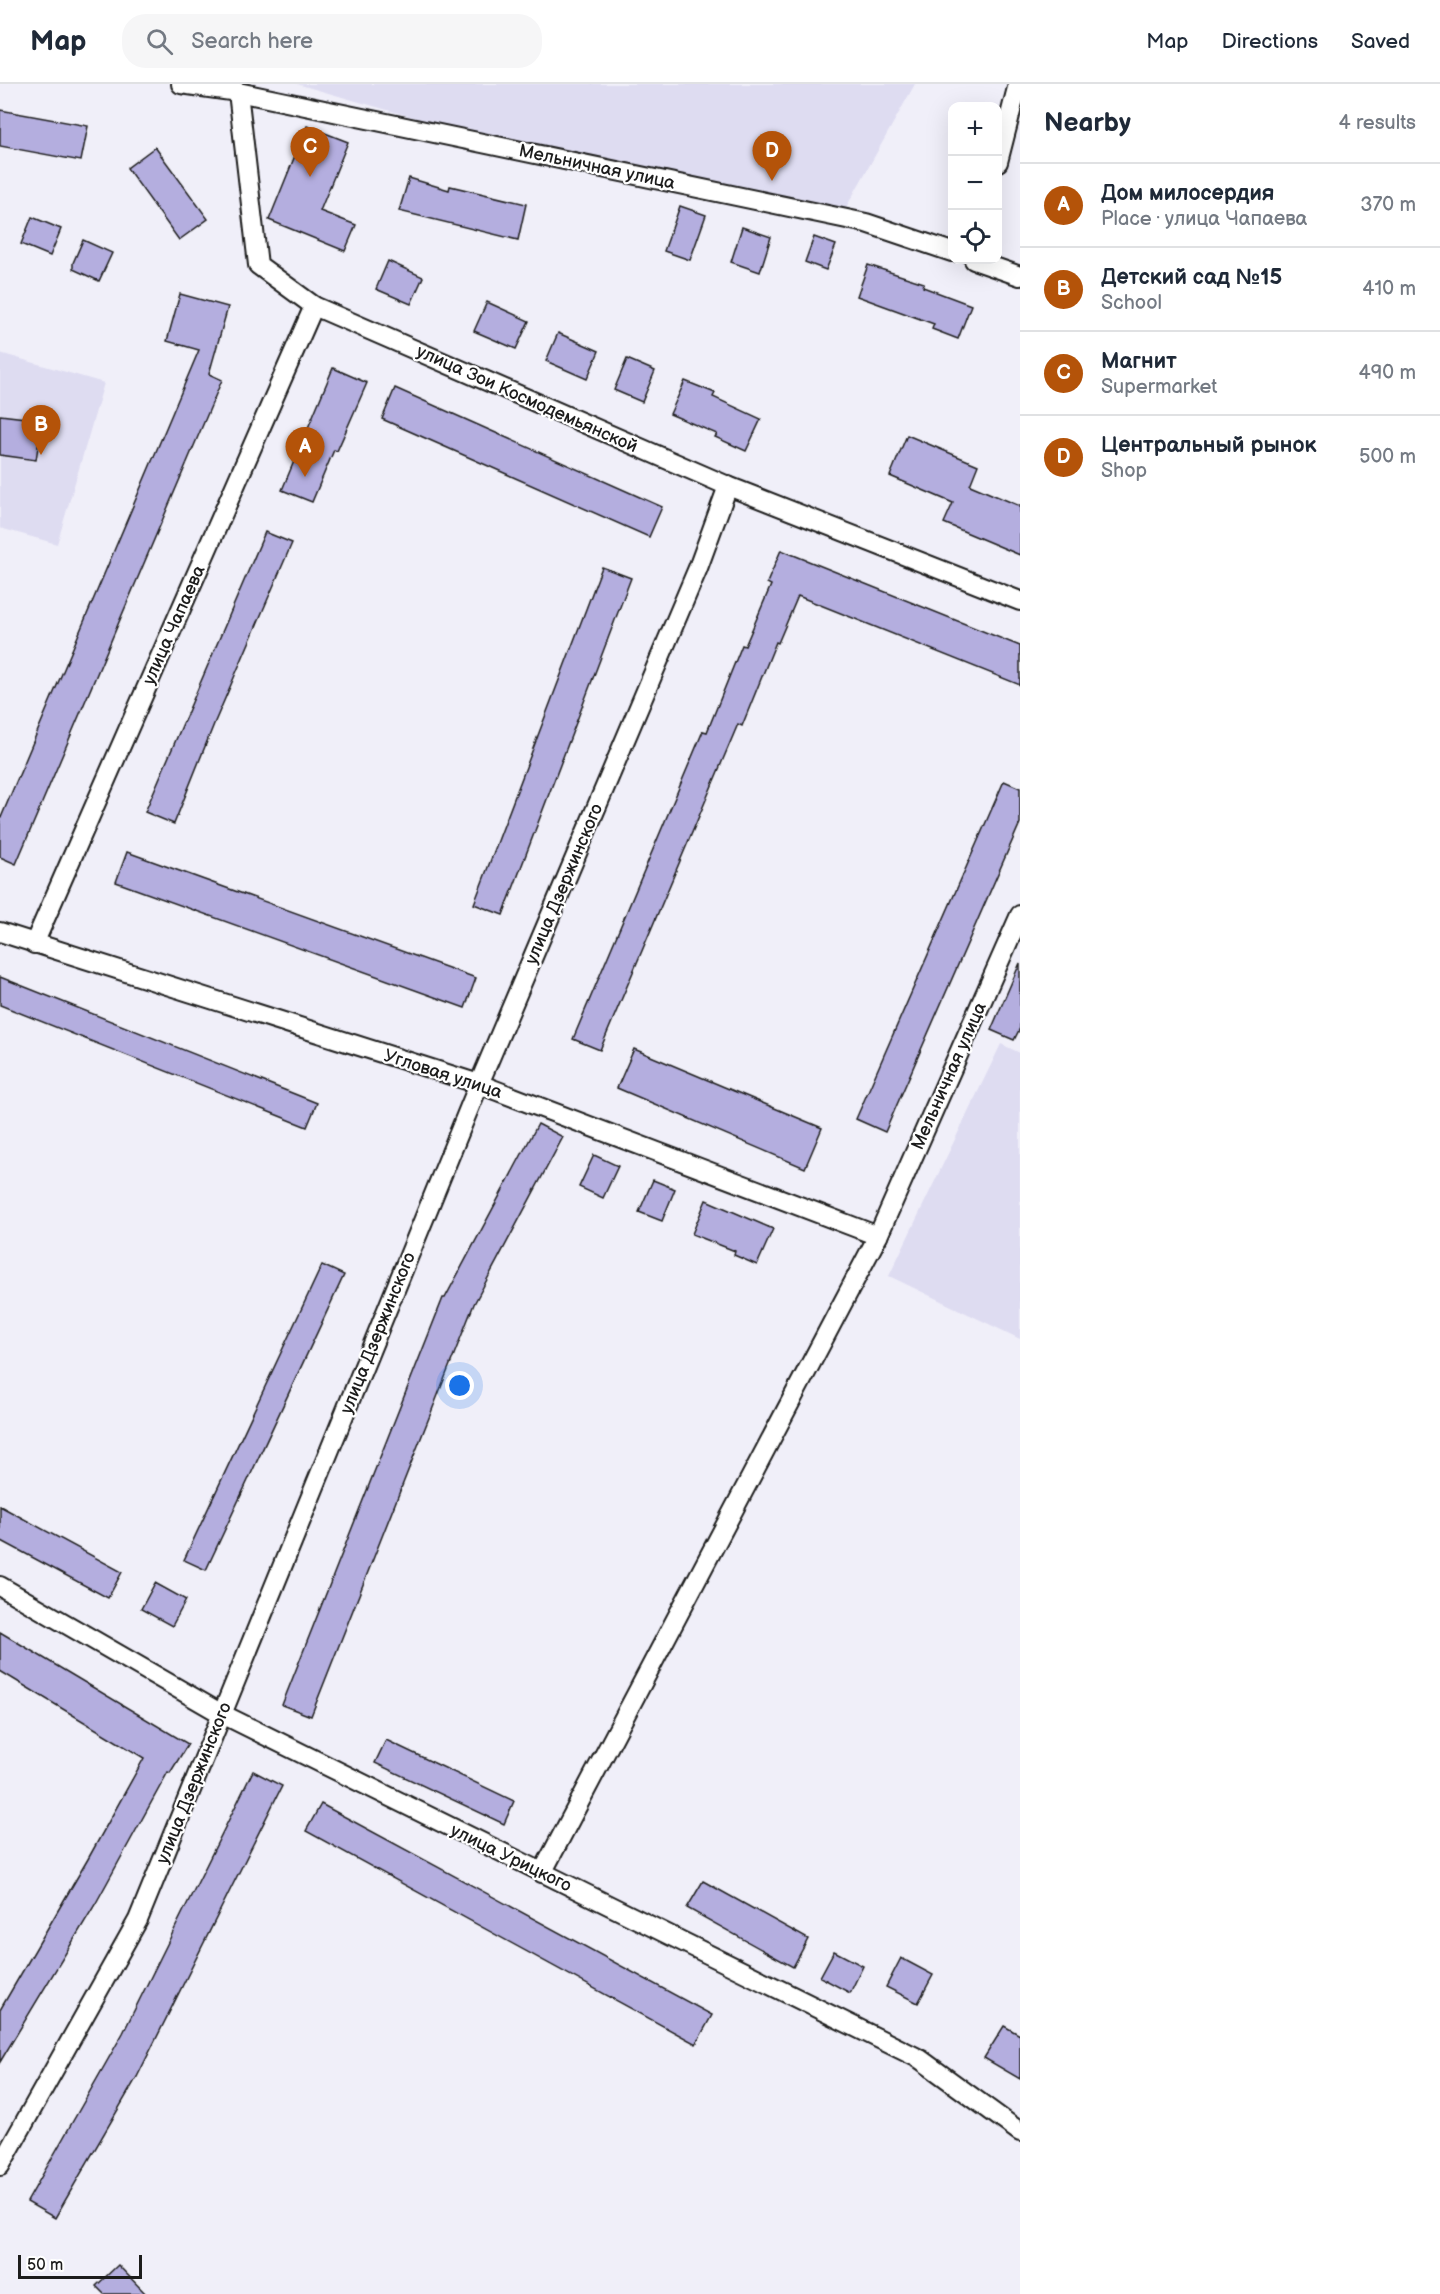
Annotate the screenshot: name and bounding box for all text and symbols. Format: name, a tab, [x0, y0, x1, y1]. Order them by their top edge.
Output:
search box	[122, 14, 542, 68]
text: Map	[30, 25, 86, 58]
icon: search	[143, 25, 176, 58]
text: Search here	[191, 28, 313, 55]
text: Map	[1146, 29, 1189, 54]
text: Directions	[1222, 29, 1318, 54]
text: Saved	[1351, 29, 1410, 54]
map controls	[948, 102, 1002, 264]
button: +	[948, 102, 1002, 156]
text: Nearby	[1044, 108, 1131, 139]
text: 4 results	[1338, 111, 1416, 135]
pin: C	[290, 128, 330, 177]
pin: D	[752, 132, 792, 181]
street label: Мельничная улица	[517, 140, 677, 194]
button: −	[948, 156, 1002, 210]
text: Дом милосердия	[1101, 180, 1275, 207]
text: A	[1057, 193, 1070, 217]
text: 370 m	[1360, 193, 1416, 217]
text: Place · улица Чапаева	[1101, 207, 1307, 231]
button: locate	[948, 210, 1002, 264]
text: Детский сад №15	[1101, 264, 1282, 291]
text: B	[1056, 277, 1071, 301]
text: 410 m	[1362, 277, 1416, 301]
text: School	[1101, 291, 1162, 315]
street label: улица Зои Космодемьянской	[413, 341, 641, 457]
text: Магнит	[1101, 348, 1177, 375]
text: C	[1056, 361, 1071, 385]
text: 490 m	[1359, 361, 1416, 385]
text: Supermarket	[1101, 375, 1217, 399]
pin: B	[22, 406, 60, 455]
pin: A	[286, 428, 324, 477]
text: Центральный рынок	[1101, 432, 1316, 459]
text: D	[1057, 445, 1070, 469]
text: 500 m	[1359, 445, 1416, 469]
text: Shop	[1101, 459, 1147, 483]
street label: улица Чапаева	[138, 562, 210, 688]
street label: улица Дзержинского	[521, 801, 607, 967]
street label: Мельничная улица	[907, 999, 991, 1153]
street label: Угловая улица	[381, 1045, 505, 1103]
street label: улица Дзержинского	[336, 1249, 420, 1417]
your location	[445, 1371, 474, 1400]
street label: улица Дзержинского	[152, 1699, 236, 1867]
street label: улица Урицкого	[447, 1820, 575, 1896]
scale bar	[18, 2252, 142, 2280]
text: 50 m	[27, 2256, 63, 2275]

